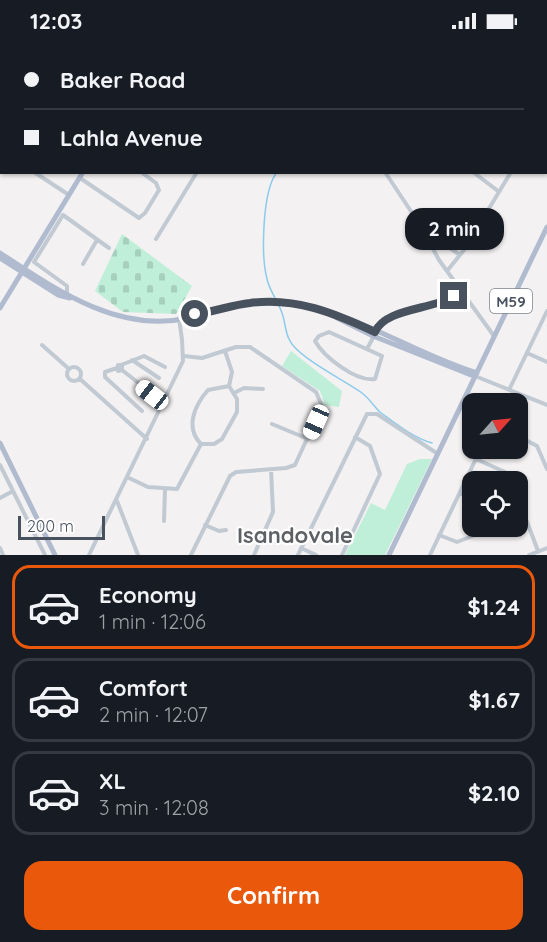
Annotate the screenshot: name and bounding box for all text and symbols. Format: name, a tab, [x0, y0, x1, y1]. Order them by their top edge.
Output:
text: 12:03	[30, 7, 82, 35]
text: Baker Road	[60, 66, 185, 94]
text: Lahla Avenue	[60, 124, 203, 152]
callout: 2 min	[404, 209, 504, 251]
text: 2 min	[428, 216, 481, 241]
route end	[440, 282, 467, 309]
road number: M59	[490, 289, 532, 313]
route start	[181, 300, 208, 327]
car	[132, 377, 172, 413]
north arrow	[462, 393, 528, 459]
map controls	[462, 393, 528, 537]
car	[300, 402, 332, 442]
button: locate	[462, 471, 528, 537]
scale bar	[18, 513, 105, 540]
text: 200 m	[27, 516, 74, 536]
district label: Isandovale	[237, 521, 353, 549]
icon: car	[27, 580, 81, 634]
text: Economy	[99, 581, 197, 609]
text: $1.24	[467, 593, 520, 621]
text: 1 min · 12:06	[99, 609, 206, 634]
icon: car	[27, 673, 81, 727]
text: Comfort	[99, 674, 188, 702]
text: $1.67	[469, 686, 520, 714]
text: 2 min · 12:07	[99, 702, 208, 727]
icon: car	[27, 766, 81, 820]
text: XL	[99, 767, 126, 795]
text: $2.10	[468, 779, 520, 807]
text: 3 min · 12:08	[99, 795, 209, 820]
button: Confirm	[24, 861, 523, 930]

